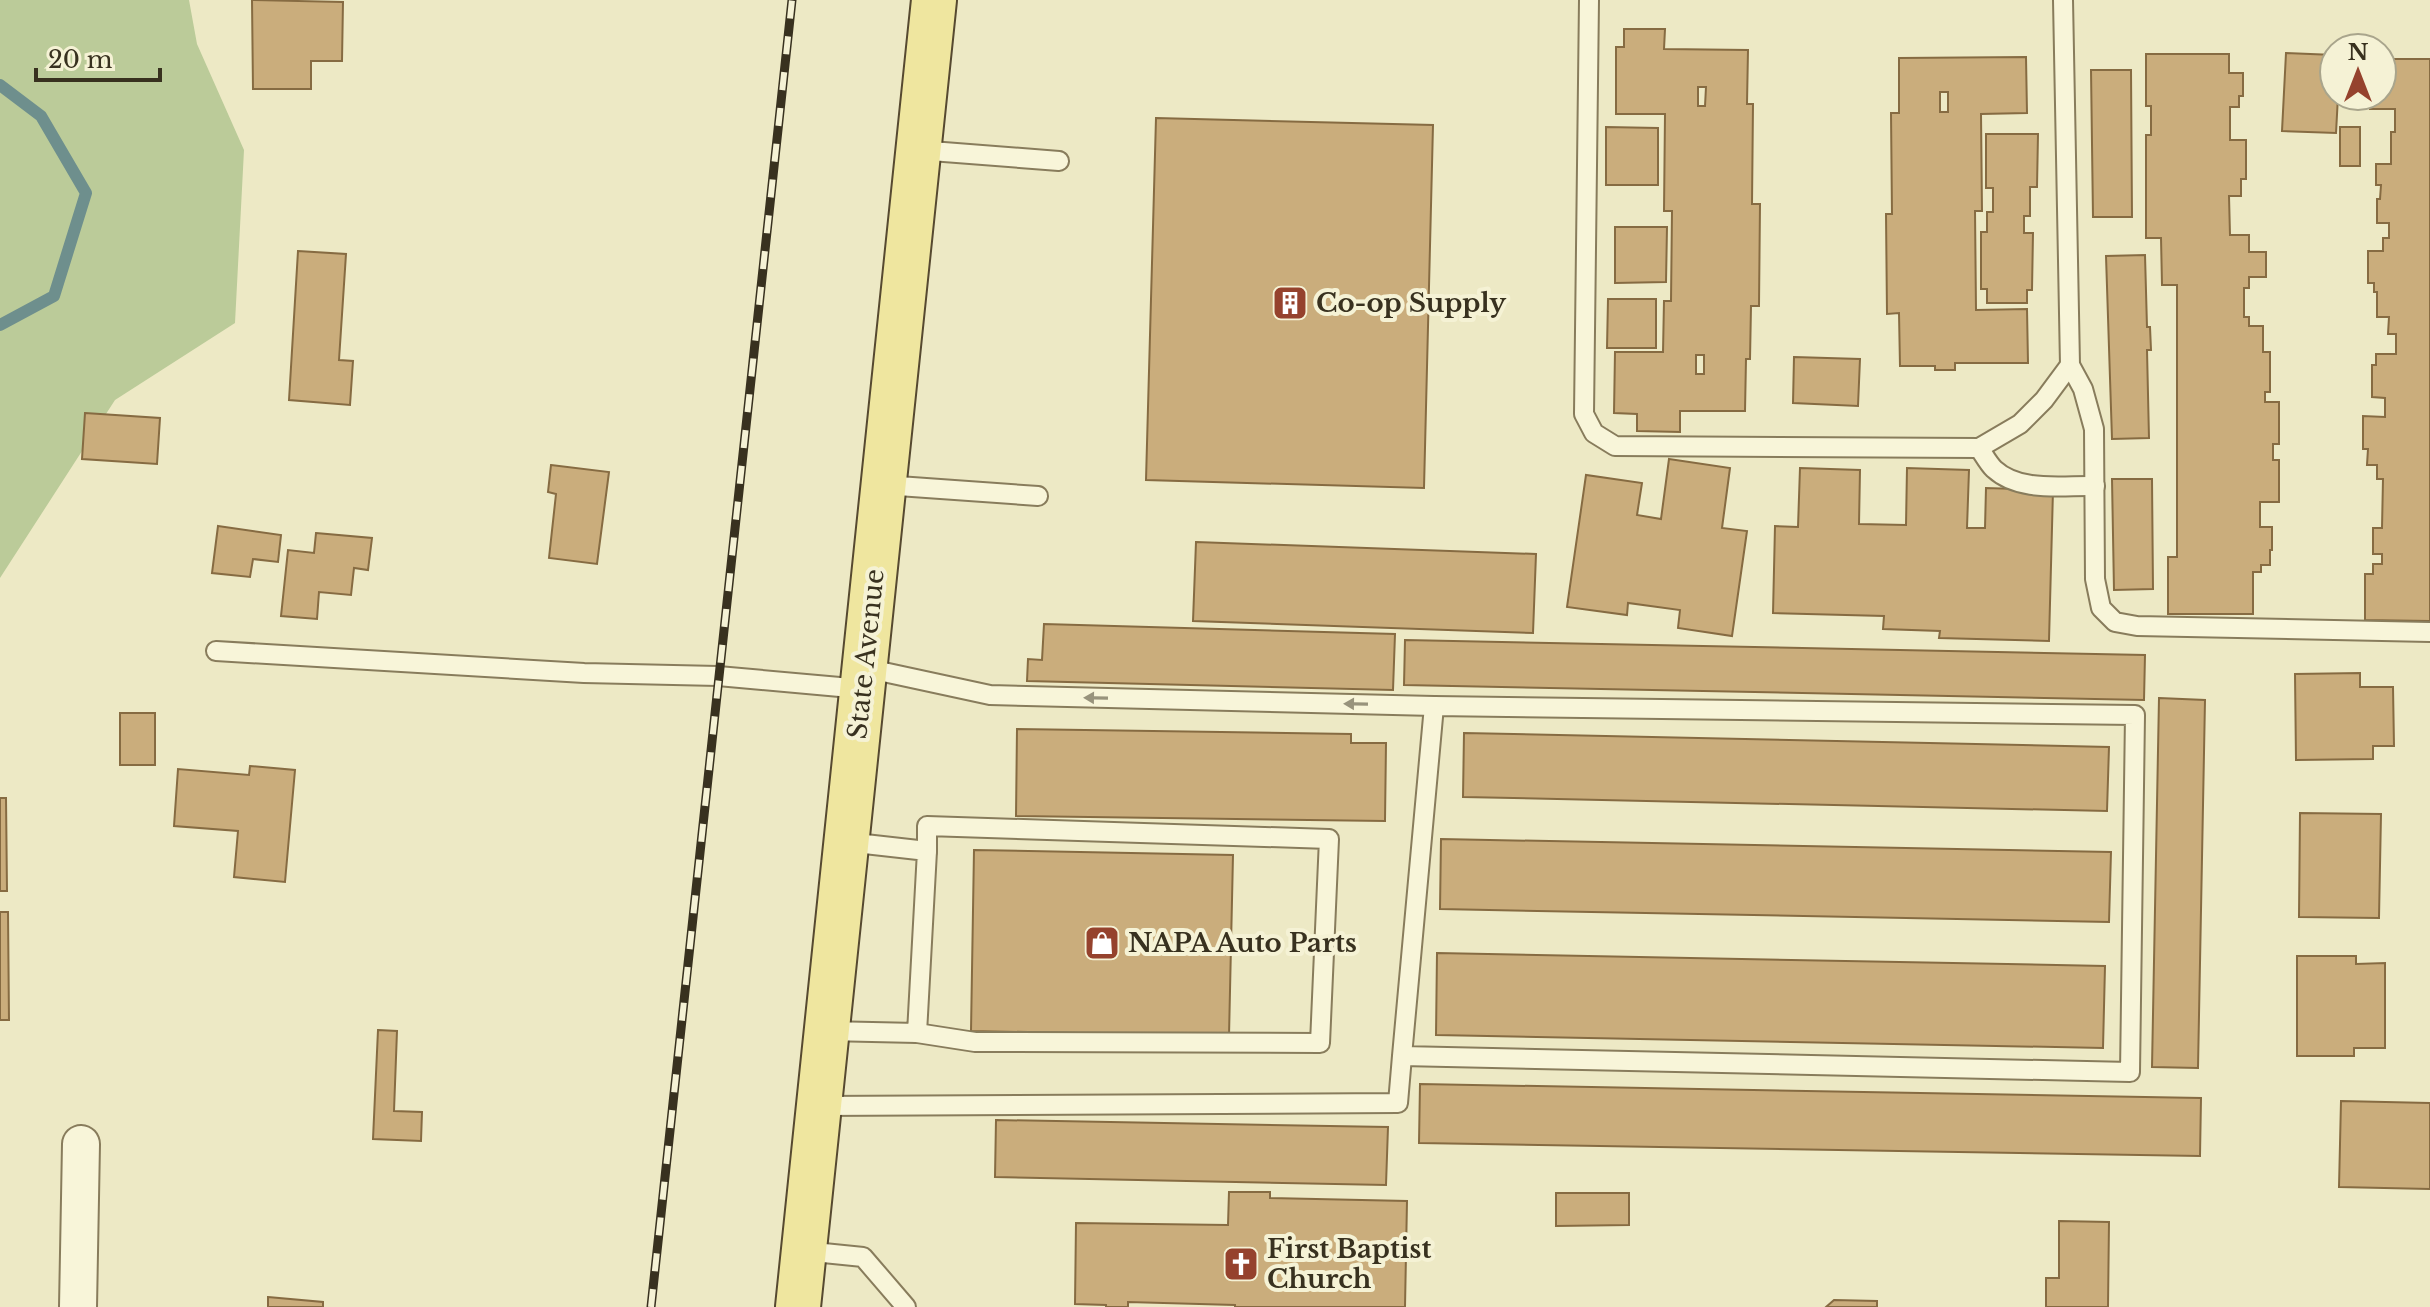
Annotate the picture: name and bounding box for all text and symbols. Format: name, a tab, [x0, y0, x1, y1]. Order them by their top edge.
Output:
scale bar	[36, 32, 160, 82]
north arrow	[2318, 32, 2398, 112]
text: N	[2348, 39, 2369, 66]
text: 20 m	[48, 45, 113, 74]
building icon: Co-op Supply	[1271, 284, 1309, 322]
place label: Co-op Supply	[1316, 287, 1506, 319]
street label: State Avenue	[841, 567, 891, 741]
one-way arrow	[1083, 692, 1109, 704]
one-way arrow	[1343, 698, 1368, 710]
shop icon: NAPA Auto Parts	[1083, 924, 1121, 962]
place label: NAPA Auto Parts	[1128, 927, 1357, 959]
place label: First Baptist Church	[1267, 1233, 1431, 1295]
church icon: First Baptist Church	[1222, 1245, 1260, 1283]

